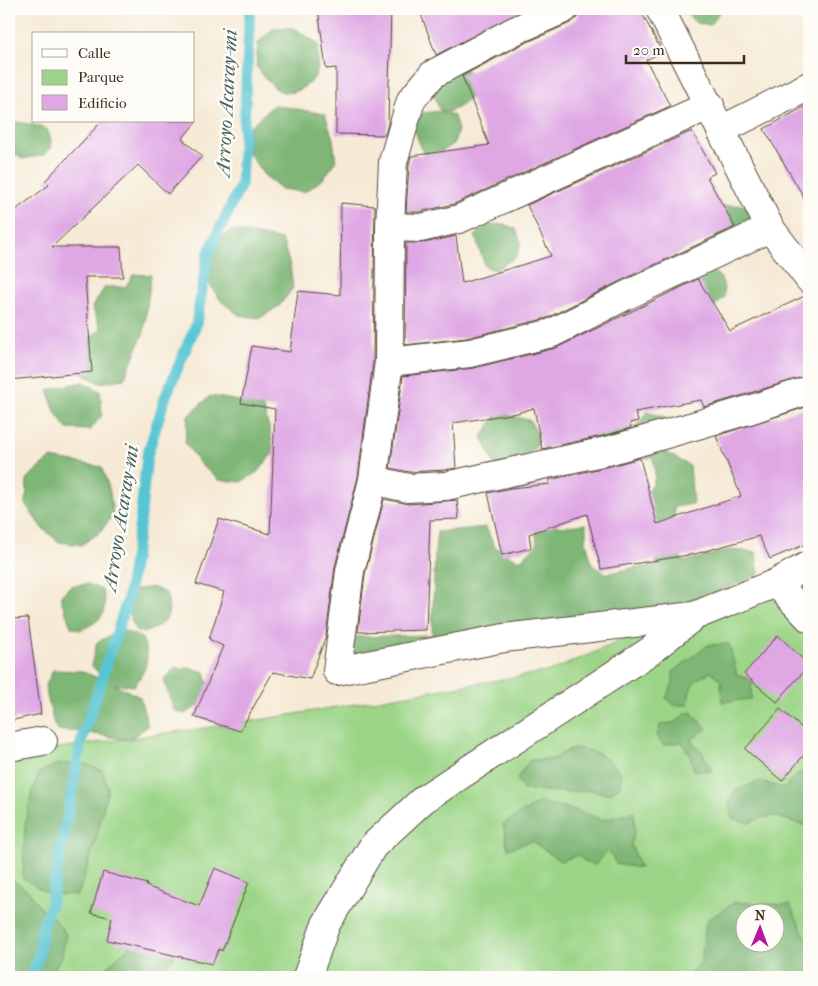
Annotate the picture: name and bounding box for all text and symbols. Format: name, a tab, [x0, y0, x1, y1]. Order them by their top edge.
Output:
water label: Arroyo Acaray-mi	[211, 28, 242, 180]
legend	[32, 32, 195, 122]
scale bar	[626, 32, 743, 64]
text: 20 m	[633, 41, 665, 59]
text: Calle	[78, 44, 111, 62]
text: Parque	[78, 68, 124, 86]
text: Edificio	[78, 94, 127, 112]
water label: Arroyo Acaray-mi	[97, 442, 144, 596]
north arrow	[736, 904, 786, 954]
text: N	[755, 907, 766, 924]

